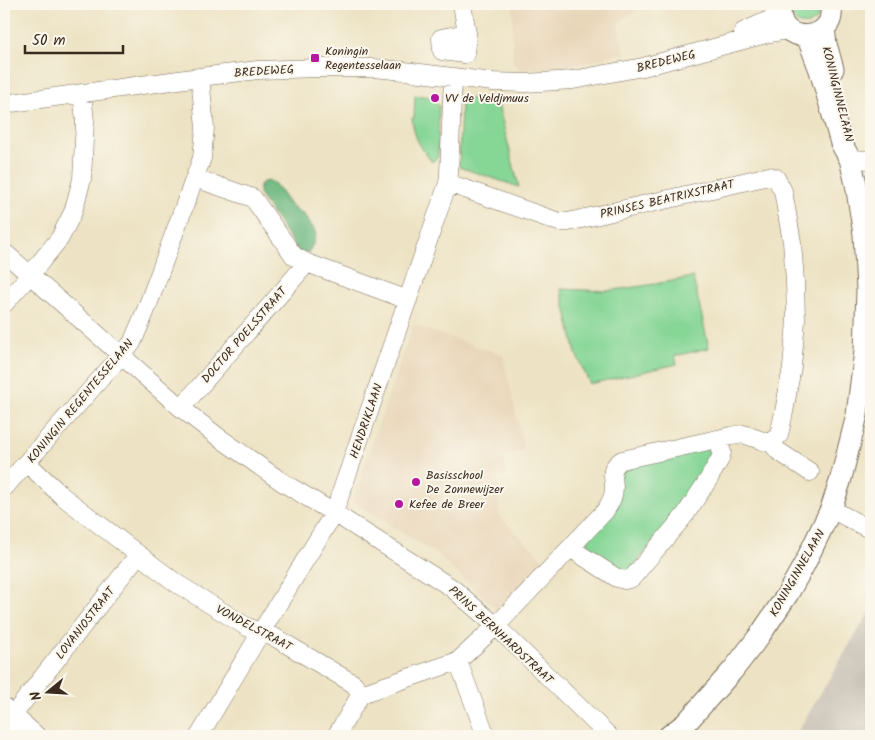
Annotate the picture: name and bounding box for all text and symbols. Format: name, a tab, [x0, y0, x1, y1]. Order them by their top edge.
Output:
scale bar	[25, 22, 122, 54]
text: 50 m	[32, 29, 66, 53]
place label: Koningin Regentesselaan	[325, 42, 401, 75]
street label: KONINGINNELAAN	[816, 44, 859, 144]
street label: BREDEWEG	[635, 45, 698, 78]
marker: Koningin Regentesselaan	[309, 52, 321, 64]
street label: BREDEWEG	[233, 60, 295, 83]
place label: VV de Veldjmuus	[445, 89, 529, 108]
marker: VV de Veldjmuus	[429, 92, 441, 104]
street label: PRINSES BEATRIXSTRAAT	[598, 174, 738, 224]
street label: DOCTOR POELSSTRAAT	[197, 282, 293, 388]
street label: KONINGIN REGENTESSELAAN	[23, 335, 138, 468]
street label: HENDRIKLAAN	[345, 381, 388, 461]
place label: Basisschool De Zonnewijzer	[426, 466, 505, 499]
marker: Basisschool De Zonnewijzer	[410, 476, 422, 488]
place label: Kefee de Breer	[409, 495, 485, 514]
marker: Kefee de Breer	[393, 498, 405, 510]
street label: KONINGINNELAAN	[765, 526, 830, 620]
street label: LOVANIOSTRAAT	[51, 582, 121, 664]
street label: PRINS BERNHARDSTRAAT	[444, 582, 558, 690]
street label: VONDELSTRAAT	[212, 600, 297, 657]
north arrow	[22, 668, 72, 718]
text: N	[25, 688, 48, 703]

